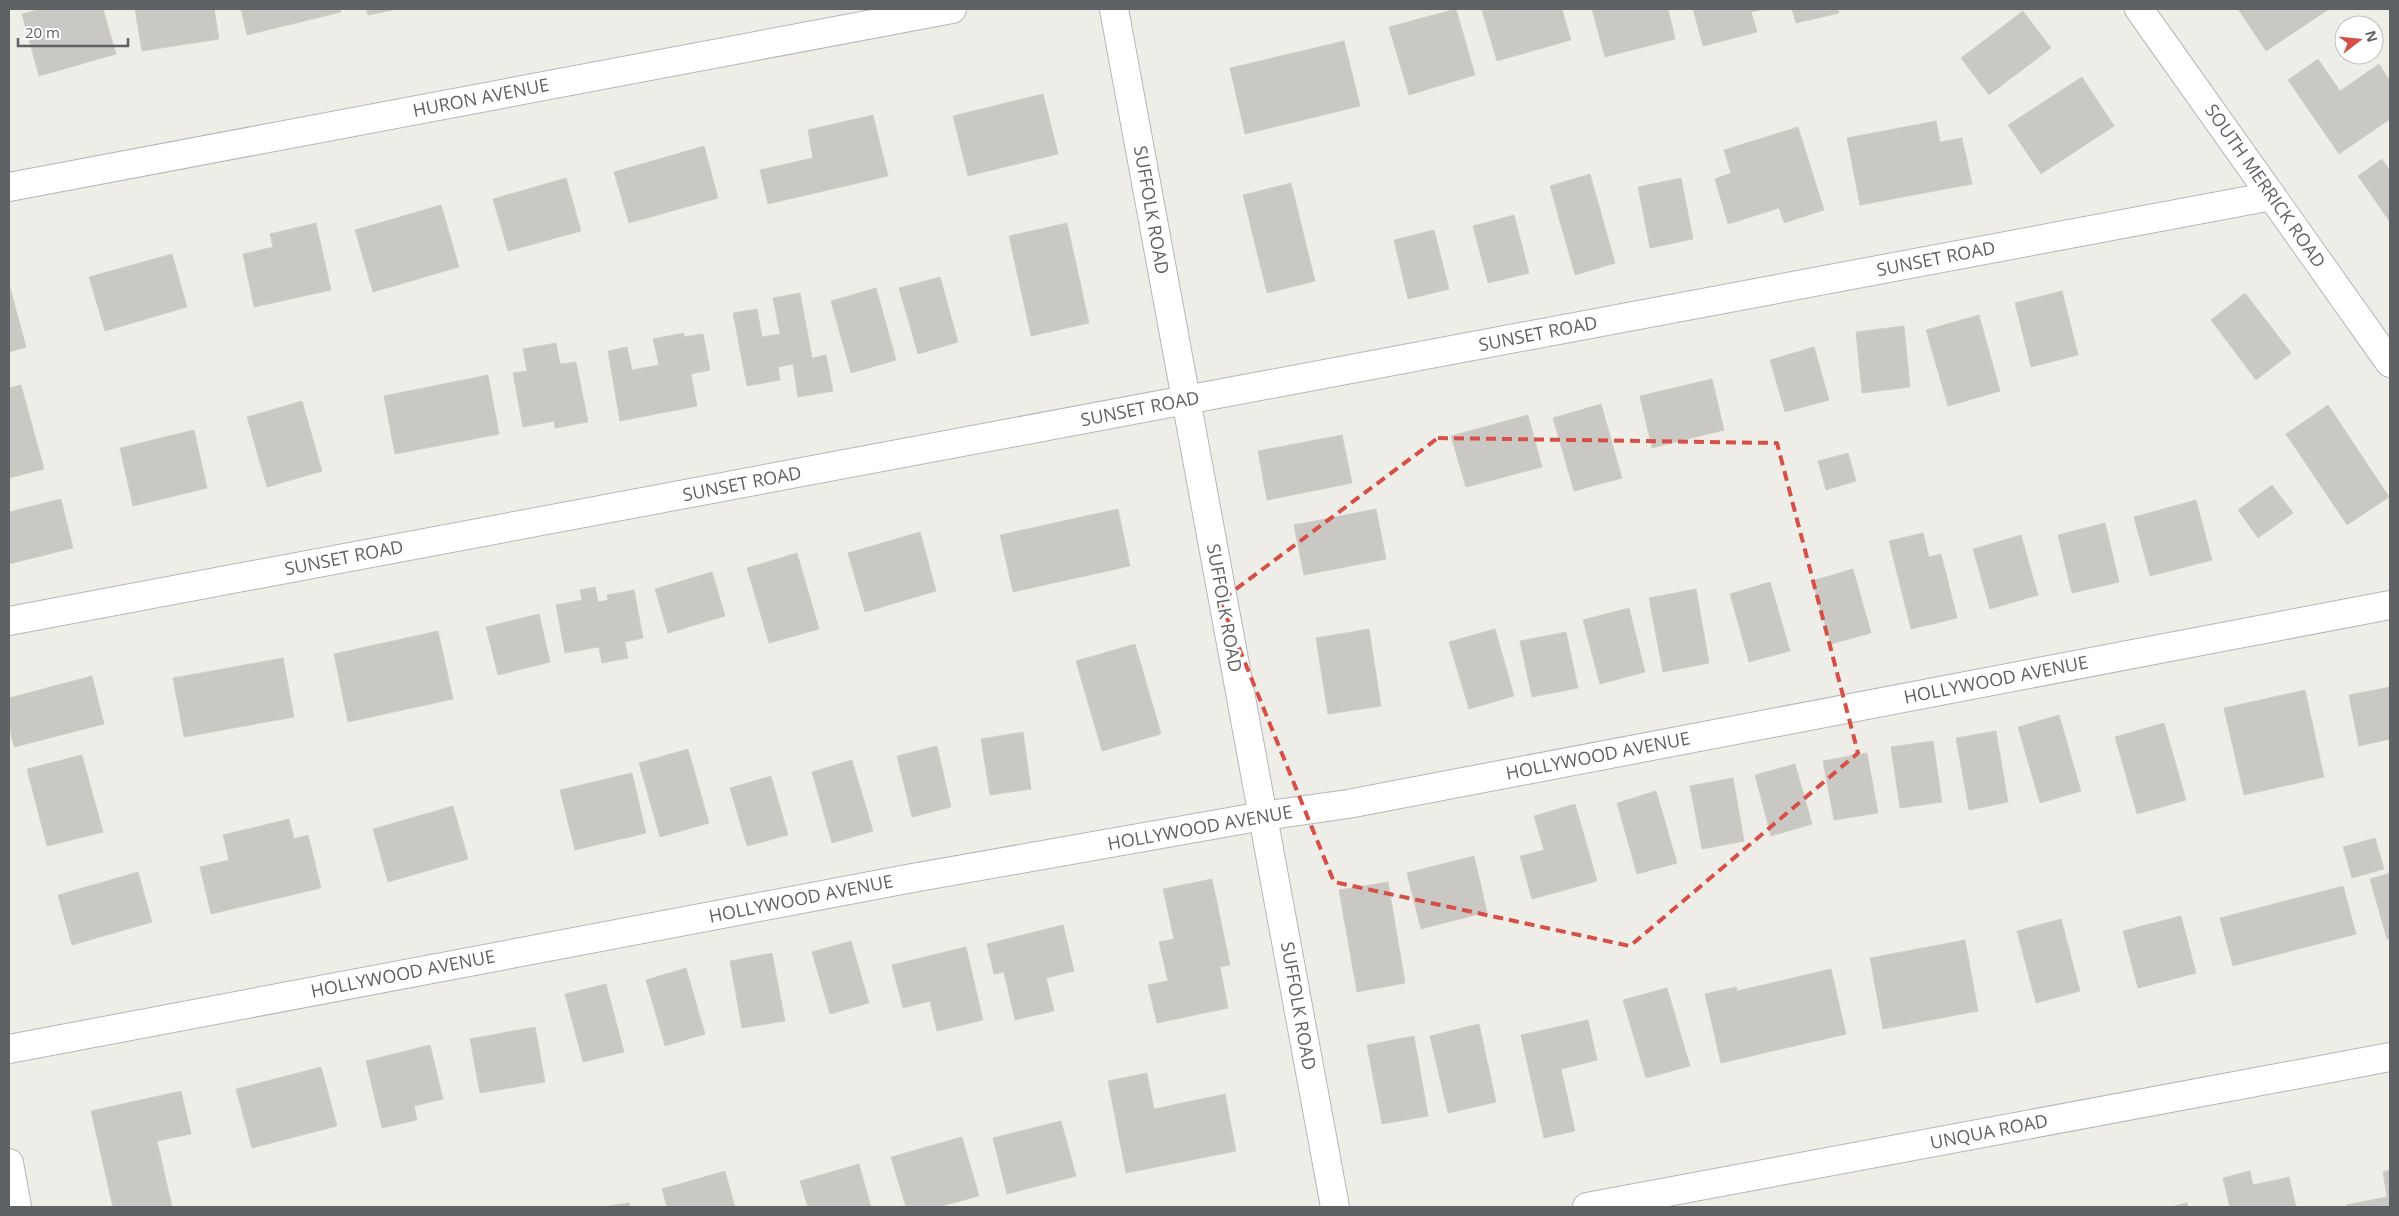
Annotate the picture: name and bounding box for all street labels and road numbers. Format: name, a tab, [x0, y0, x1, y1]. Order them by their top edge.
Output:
street label: HURON AVENUE	[411, 72, 551, 122]
street label: SOUTH MERRICK ROAD	[2200, 99, 2332, 272]
street label: SUFFOLK ROAD	[1129, 144, 1175, 276]
street label: SUNSET ROAD	[1874, 235, 1997, 281]
street label: SUNSET ROAD	[1476, 310, 1599, 356]
street label: SUNSET ROAD	[1078, 385, 1201, 431]
street label: SUNSET ROAD	[680, 460, 803, 506]
street label: SUNSET ROAD	[282, 534, 405, 580]
street label: SUFFOLK ROAD	[1202, 542, 1248, 674]
street label: HOLLYWOOD AVENUE	[1902, 649, 2090, 709]
street label: HOLLYWOOD AVENUE	[1504, 725, 1692, 785]
street label: HOLLYWOOD AVENUE	[1106, 799, 1294, 855]
street label: HOLLYWOOD AVENUE	[707, 868, 895, 928]
street label: SUFFOLK ROAD	[1276, 940, 1322, 1072]
street label: HOLLYWOOD AVENUE	[309, 943, 497, 1003]
street label: UNQUA ROAD	[1928, 1108, 2050, 1154]

